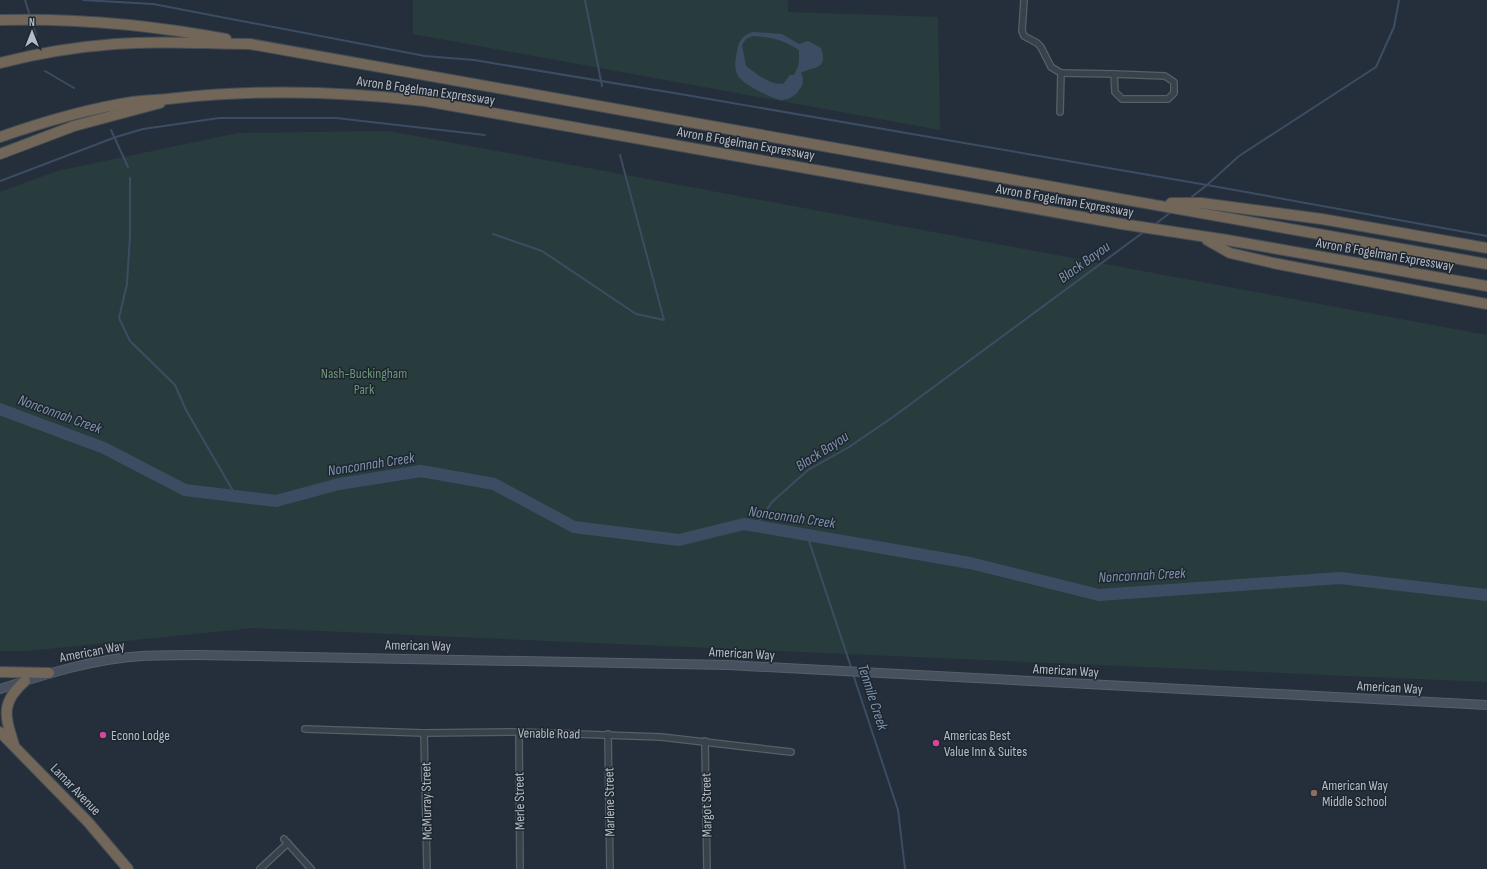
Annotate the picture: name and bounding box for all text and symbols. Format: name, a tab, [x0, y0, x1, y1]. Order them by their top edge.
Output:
north arrow	[12, 12, 52, 52]
text: N	[29, 16, 35, 29]
street label: Avron B Fogelman Expressway	[355, 72, 497, 109]
street label: Avron B Fogelman Expressway	[675, 123, 817, 164]
street label: Avron B Fogelman Expressway	[994, 180, 1136, 221]
street label: Avron B Fogelman Expressway	[1314, 234, 1456, 275]
water label: Black Bayou	[1055, 237, 1115, 288]
park label: Nash-Buckingham Park	[321, 365, 407, 398]
water label: Nonconnah Creek	[15, 391, 105, 438]
water label: Black Bayou	[792, 427, 853, 476]
water label: Nonconnah Creek	[326, 448, 416, 481]
water label: Nonconnah Creek	[747, 502, 837, 533]
water label: Nonconnah Creek	[1098, 564, 1187, 587]
street label: American Way	[384, 636, 452, 655]
street label: American Way	[57, 637, 127, 666]
street label: American Way	[708, 643, 776, 664]
street label: American Way	[1032, 660, 1100, 681]
water label: Tenmile Creek	[853, 662, 892, 733]
street label: American Way	[1356, 677, 1424, 698]
street label: Venable Road	[518, 724, 581, 743]
place label: Econo Lodge	[111, 727, 170, 744]
place label: Americas Best Value Inn & Suites	[943, 727, 1027, 760]
marker: Econo Lodge	[98, 730, 108, 740]
marker: Americas Best Value Inn & Suites	[931, 738, 941, 748]
street label: Lamar Avenue	[47, 760, 104, 819]
street label: McMurray Street	[417, 762, 436, 840]
street label: Marlene Street	[600, 767, 619, 837]
street label: Merle Street	[510, 772, 529, 830]
street label: Margot Street	[697, 772, 716, 838]
place label: American Way Middle School	[1321, 777, 1389, 810]
marker: American Way Middle School	[1309, 788, 1319, 798]

